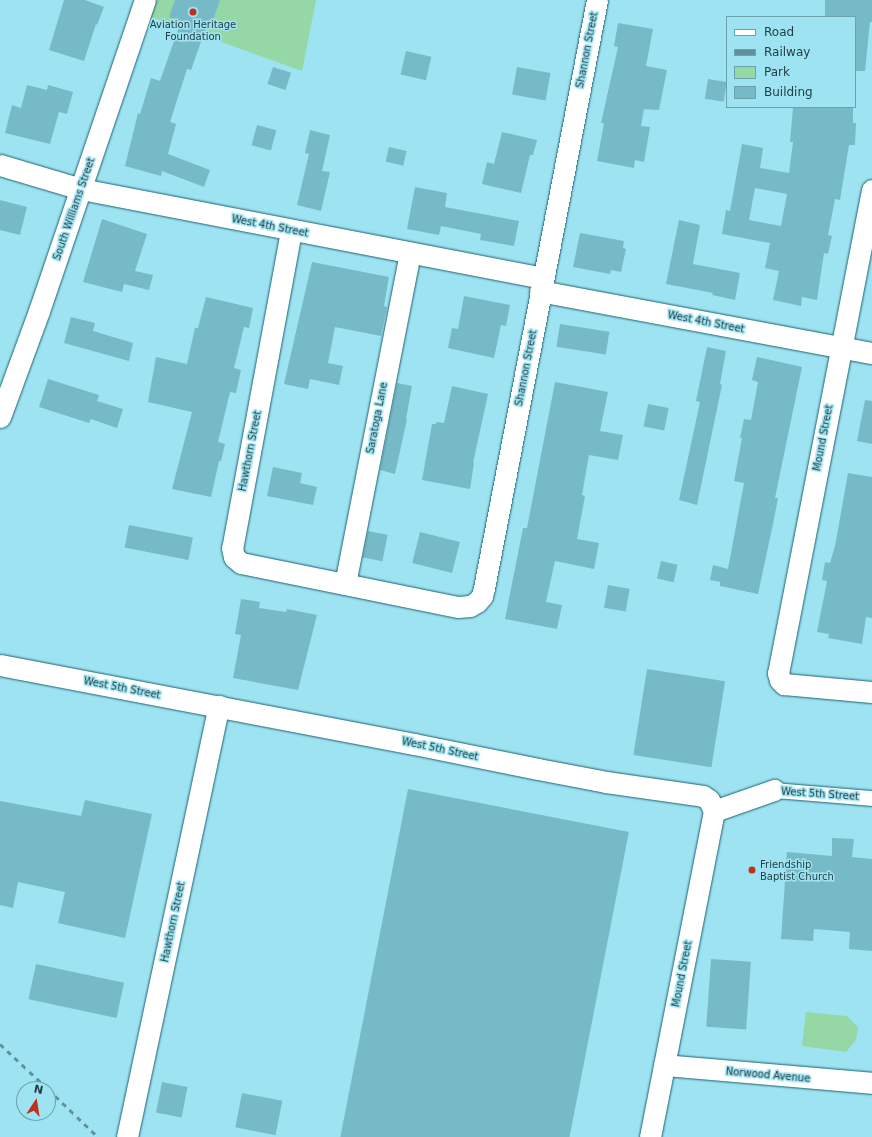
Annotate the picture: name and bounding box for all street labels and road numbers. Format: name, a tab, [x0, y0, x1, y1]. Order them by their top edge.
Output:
street label: Shannon Street	[574, 11, 600, 89]
street label: South Williams Street	[51, 156, 97, 262]
street label: West 4th Street	[231, 213, 309, 239]
street label: West 4th Street	[667, 309, 745, 335]
street label: Shannon Street	[513, 329, 539, 407]
street label: Saratoga Lane	[364, 381, 390, 455]
street label: Mound Street	[811, 404, 835, 472]
street label: Hawthorn Street	[236, 410, 264, 492]
street label: West 5th Street	[83, 675, 161, 701]
street label: West 5th Street	[401, 735, 479, 763]
street label: West 5th Street	[781, 785, 859, 803]
street label: Hawthorn Street	[159, 881, 187, 963]
street label: Mound Street	[670, 940, 694, 1008]
street label: Norwood Avenue	[725, 1065, 811, 1085]

